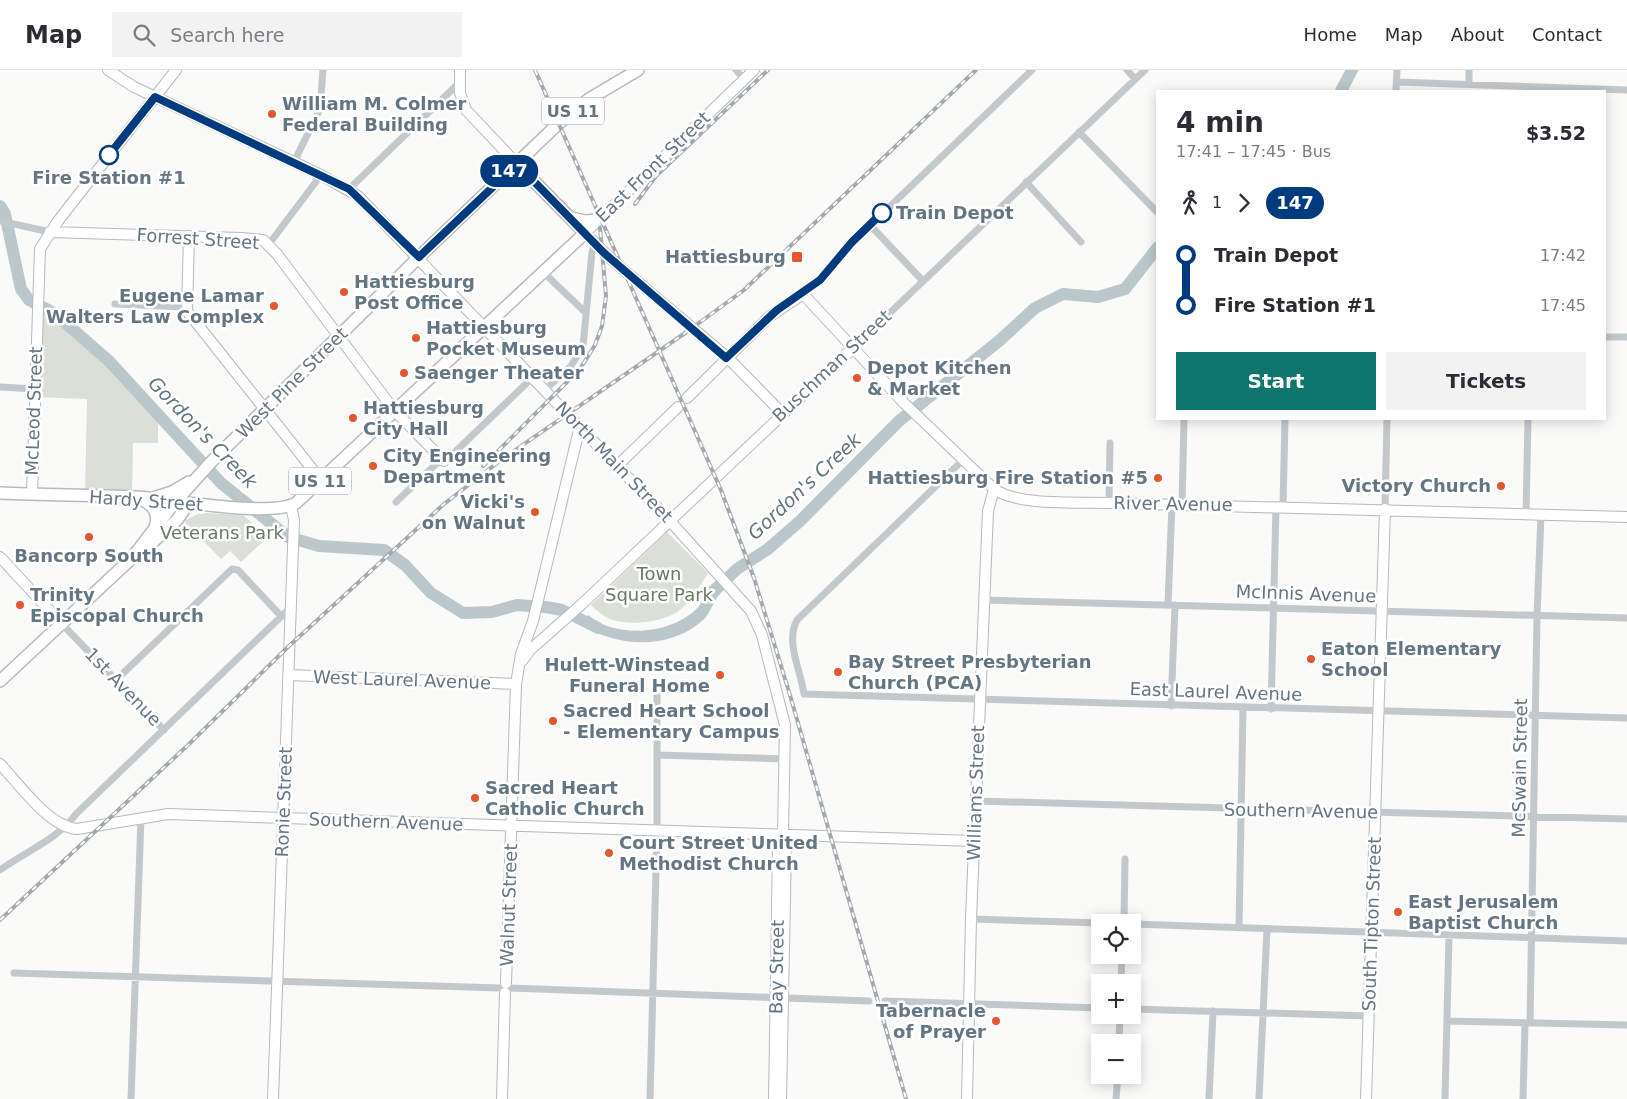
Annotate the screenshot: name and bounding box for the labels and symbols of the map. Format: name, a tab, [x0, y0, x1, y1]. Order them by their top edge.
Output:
place label: William M. Colmer Federal Building	[282, 93, 466, 135]
road number: US 11	[542, 97, 604, 124]
street label: East Front Street	[591, 107, 714, 226]
marker: William M. Colmer Federal Building	[266, 108, 278, 120]
marker: Fire Station #1	[99, 145, 119, 165]
line badge: 147	[480, 155, 538, 187]
place label: Fire Station #1	[32, 167, 186, 188]
place label: Train Depot	[896, 202, 1014, 223]
marker: Train Depot	[872, 203, 892, 223]
street label: Forrest Street	[136, 224, 260, 253]
place label: Hattiesburg	[665, 246, 786, 267]
marker: Hattiesburg	[790, 250, 804, 264]
place label: Hattiesburg Post Office	[354, 271, 475, 313]
place label: Eugene Lamar Walters Law Complex	[46, 285, 264, 327]
marker: Hattiesburg Post Office	[338, 286, 350, 298]
marker: Eugene Lamar Walters Law Complex	[268, 300, 280, 312]
street label: Buschman Street	[768, 305, 895, 426]
place label: Hattiesburg Pocket Museum	[426, 317, 586, 359]
street label: West Pine Street	[232, 323, 352, 443]
marker: Hattiesburg Pocket Museum	[410, 332, 422, 344]
street label: McLeod Street	[21, 346, 46, 476]
place label: Depot Kitchen & Market	[867, 357, 1012, 399]
place label: Saenger Theater	[414, 362, 584, 383]
marker: Saenger Theater	[398, 367, 410, 379]
water label: Gordon's Creek	[144, 372, 262, 493]
marker: Depot Kitchen & Market	[851, 372, 863, 384]
place label: Hattiesburg City Hall	[363, 397, 484, 439]
street label: North Main Street	[551, 397, 677, 526]
marker: Hattiesburg City Hall	[347, 412, 359, 424]
water label: Gordon's Creek	[743, 427, 866, 544]
place label: City Engineering Department	[383, 445, 551, 487]
marker: City Engineering Department	[367, 460, 379, 472]
place label: Hattiesburg Fire Station #5	[867, 467, 1148, 488]
road number: US 11	[289, 468, 351, 494]
marker: Hattiesburg Fire Station #5	[1152, 472, 1164, 484]
place label: Victory Church	[1341, 475, 1491, 496]
marker: Victory Church	[1495, 480, 1507, 492]
street label: Hardy Street	[88, 486, 204, 515]
place label: Vicki's on Walnut	[422, 491, 525, 533]
street label: River Avenue	[1113, 492, 1233, 515]
marker: Vicki's on Walnut	[529, 506, 541, 518]
park label: Veterans Park	[160, 522, 285, 543]
marker: Bancorp South	[83, 531, 95, 543]
place label: Bancorp South	[14, 545, 164, 566]
park label: Town Square Park	[605, 563, 714, 605]
street label: McInnis Avenue	[1235, 581, 1377, 606]
place label: Trinity Episcopal Church	[30, 584, 204, 626]
marker: Trinity Episcopal Church	[14, 599, 26, 611]
place label: Eaton Elementary School	[1321, 638, 1502, 680]
street label: 1st Avenue	[81, 643, 166, 730]
place label: Bay Street Presbyterian Church (PCA)	[848, 651, 1091, 693]
marker: Eaton Elementary School	[1305, 653, 1317, 665]
place label: Hulett-Winstead Funeral Home	[544, 654, 710, 696]
street label: West Laurel Avenue	[313, 666, 491, 693]
marker: Bay Street Presbyterian Church (PCA)	[832, 666, 844, 678]
marker: Hulett-Winstead Funeral Home	[714, 669, 726, 681]
street label: East Laurel Avenue	[1129, 678, 1303, 705]
street label: McSwain Street	[1508, 698, 1531, 838]
place label: Sacred Heart School - Elementary Campus	[563, 700, 779, 742]
marker: Sacred Heart School - Elementary Campus	[547, 715, 559, 727]
street label: Williams Street	[963, 725, 988, 861]
street label: Ronie Street	[271, 746, 296, 858]
place label: Sacred Heart Catholic Church	[485, 777, 645, 819]
marker: Sacred Heart Catholic Church	[469, 792, 481, 804]
street label: Southern Avenue	[1224, 799, 1378, 822]
street label: Southern Avenue	[308, 808, 464, 835]
place label: Court Street United Methodist Church	[619, 832, 818, 874]
street label: South Tipton Street	[1358, 836, 1385, 1012]
street label: Walnut Street	[496, 843, 521, 967]
marker: Court Street United Methodist Church	[603, 847, 615, 859]
place label: East Jerusalem Baptist Church	[1408, 891, 1559, 933]
marker: East Jerusalem Baptist Church	[1392, 906, 1404, 918]
street label: Bay Street	[765, 920, 788, 1014]
place label: Tabernacle of Prayer	[876, 1000, 986, 1042]
marker: Tabernacle of Prayer	[990, 1015, 1002, 1027]

